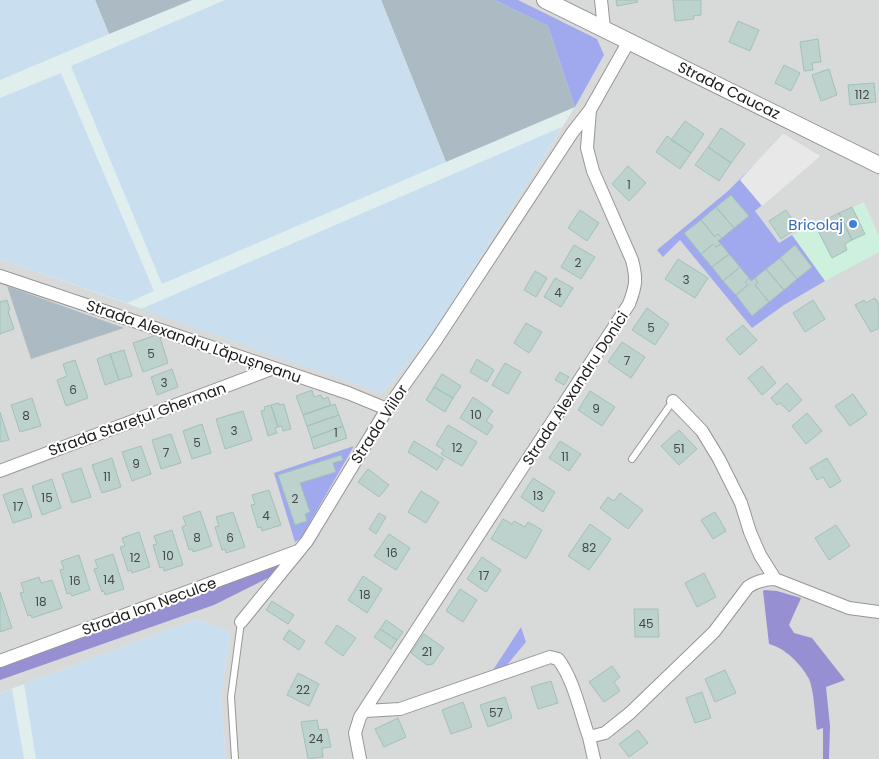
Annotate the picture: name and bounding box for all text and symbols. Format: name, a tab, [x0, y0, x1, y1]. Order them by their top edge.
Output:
street label: Strada Caucaz	[674, 56, 784, 124]
house number: 112	[855, 86, 869, 103]
house number: 1	[627, 176, 631, 193]
place label: Bricolaj	[788, 214, 843, 235]
marker: Bricolaj	[847, 218, 859, 230]
house number: 2	[575, 254, 582, 271]
house number: 3	[682, 271, 690, 288]
house number: 4	[554, 284, 562, 301]
street label: Strada Alexandru Lăpușneanu	[84, 294, 304, 388]
street label: Strada Alexandru Donici	[517, 307, 633, 469]
house number: 5	[647, 319, 655, 336]
house number: 5	[147, 345, 155, 362]
house number: 7	[624, 352, 631, 369]
house number: 3	[160, 374, 168, 391]
street label: Strada Starețul Gherman	[45, 377, 229, 461]
street label: Strada Viilor	[345, 380, 413, 468]
house number: 6	[69, 381, 77, 398]
house number: 9	[592, 400, 600, 417]
house number: 10	[470, 406, 482, 423]
house number: 8	[22, 407, 30, 424]
house number: 3	[230, 422, 238, 439]
house number: 1	[334, 424, 338, 441]
house number: 5	[193, 434, 201, 451]
house number: 12	[452, 439, 462, 456]
house number: 51	[673, 440, 685, 457]
house number: 7	[163, 444, 170, 461]
house number: 11	[561, 448, 569, 465]
house number: 9	[132, 455, 140, 472]
house number: 11	[103, 468, 111, 485]
house number: 13	[533, 487, 543, 504]
house number: 15	[41, 489, 53, 506]
house number: 2	[292, 490, 299, 507]
house number: 17	[13, 498, 24, 515]
house number: 4	[262, 507, 270, 524]
house number: 8	[193, 529, 201, 546]
house number: 6	[226, 529, 234, 546]
house number: 82	[582, 539, 596, 556]
house number: 16	[386, 544, 398, 561]
house number: 10	[162, 547, 174, 564]
house number: 12	[130, 549, 140, 566]
house number: 17	[479, 567, 490, 584]
house number: 14	[103, 571, 115, 588]
house number: 16	[69, 572, 81, 589]
street label: Strada Ion Neculce	[79, 572, 219, 640]
house number: 18	[359, 586, 371, 603]
house number: 18	[35, 593, 47, 610]
house number: 45	[638, 615, 654, 632]
house number: 21	[422, 643, 432, 660]
house number: 22	[296, 681, 310, 698]
house number: 57	[489, 704, 503, 721]
house number: 24	[309, 730, 324, 747]

